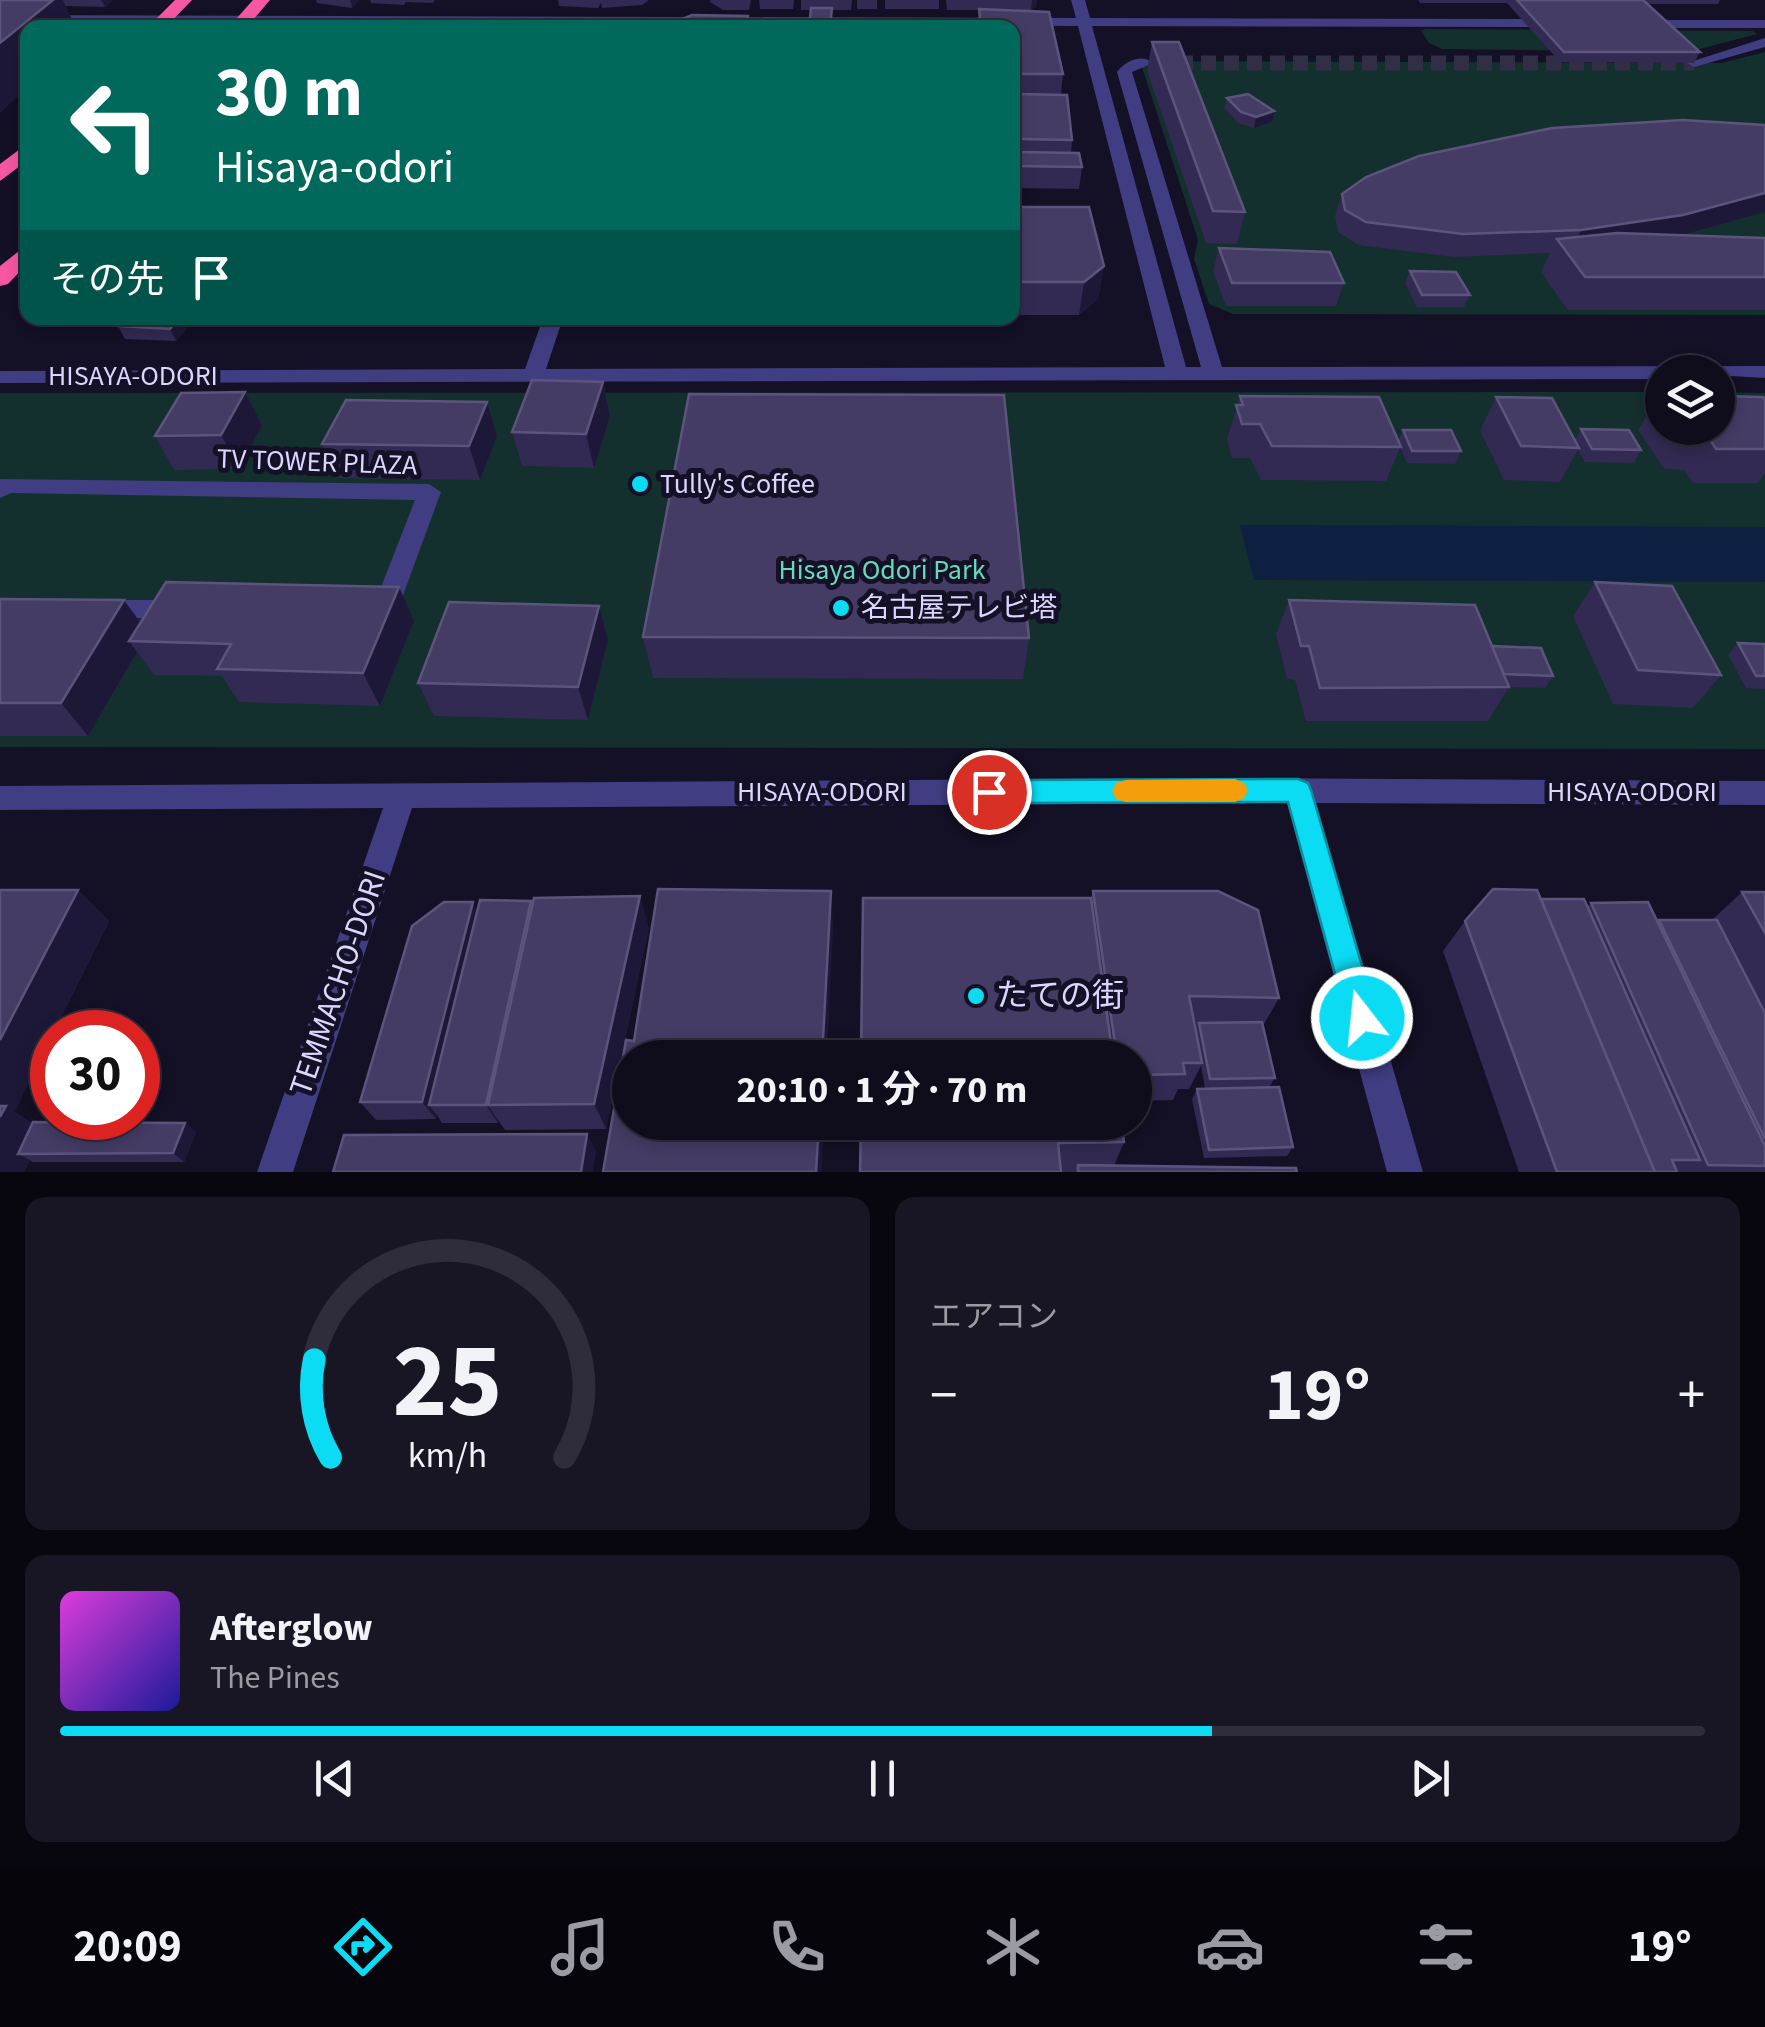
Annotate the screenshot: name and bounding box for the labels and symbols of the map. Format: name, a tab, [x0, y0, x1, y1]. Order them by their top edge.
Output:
street label: HISAYA-ODORI	[48, 356, 218, 396]
street label: TV TOWER PLAZA	[216, 439, 419, 486]
place label: Tully's Coffee	[660, 464, 815, 504]
marker: Tully's Coffee	[629, 473, 651, 495]
park label: Hisaya Odori Park	[778, 550, 986, 590]
place label: 名古屋テレビ塔	[861, 588, 1057, 628]
marker: 名古屋テレビ塔	[830, 597, 852, 619]
pin	[947, 750, 1032, 835]
street label: HISAYA-ODORI	[737, 772, 907, 812]
street label: HISAYA-ODORI	[1547, 772, 1717, 812]
street label: TEMMACHO-DORI	[278, 864, 398, 1102]
position arrow	[1310, 966, 1414, 1070]
place label: たての街	[996, 973, 1124, 1019]
marker: たての街	[965, 985, 987, 1007]
speed limit sign: 30	[30, 1010, 160, 1140]

